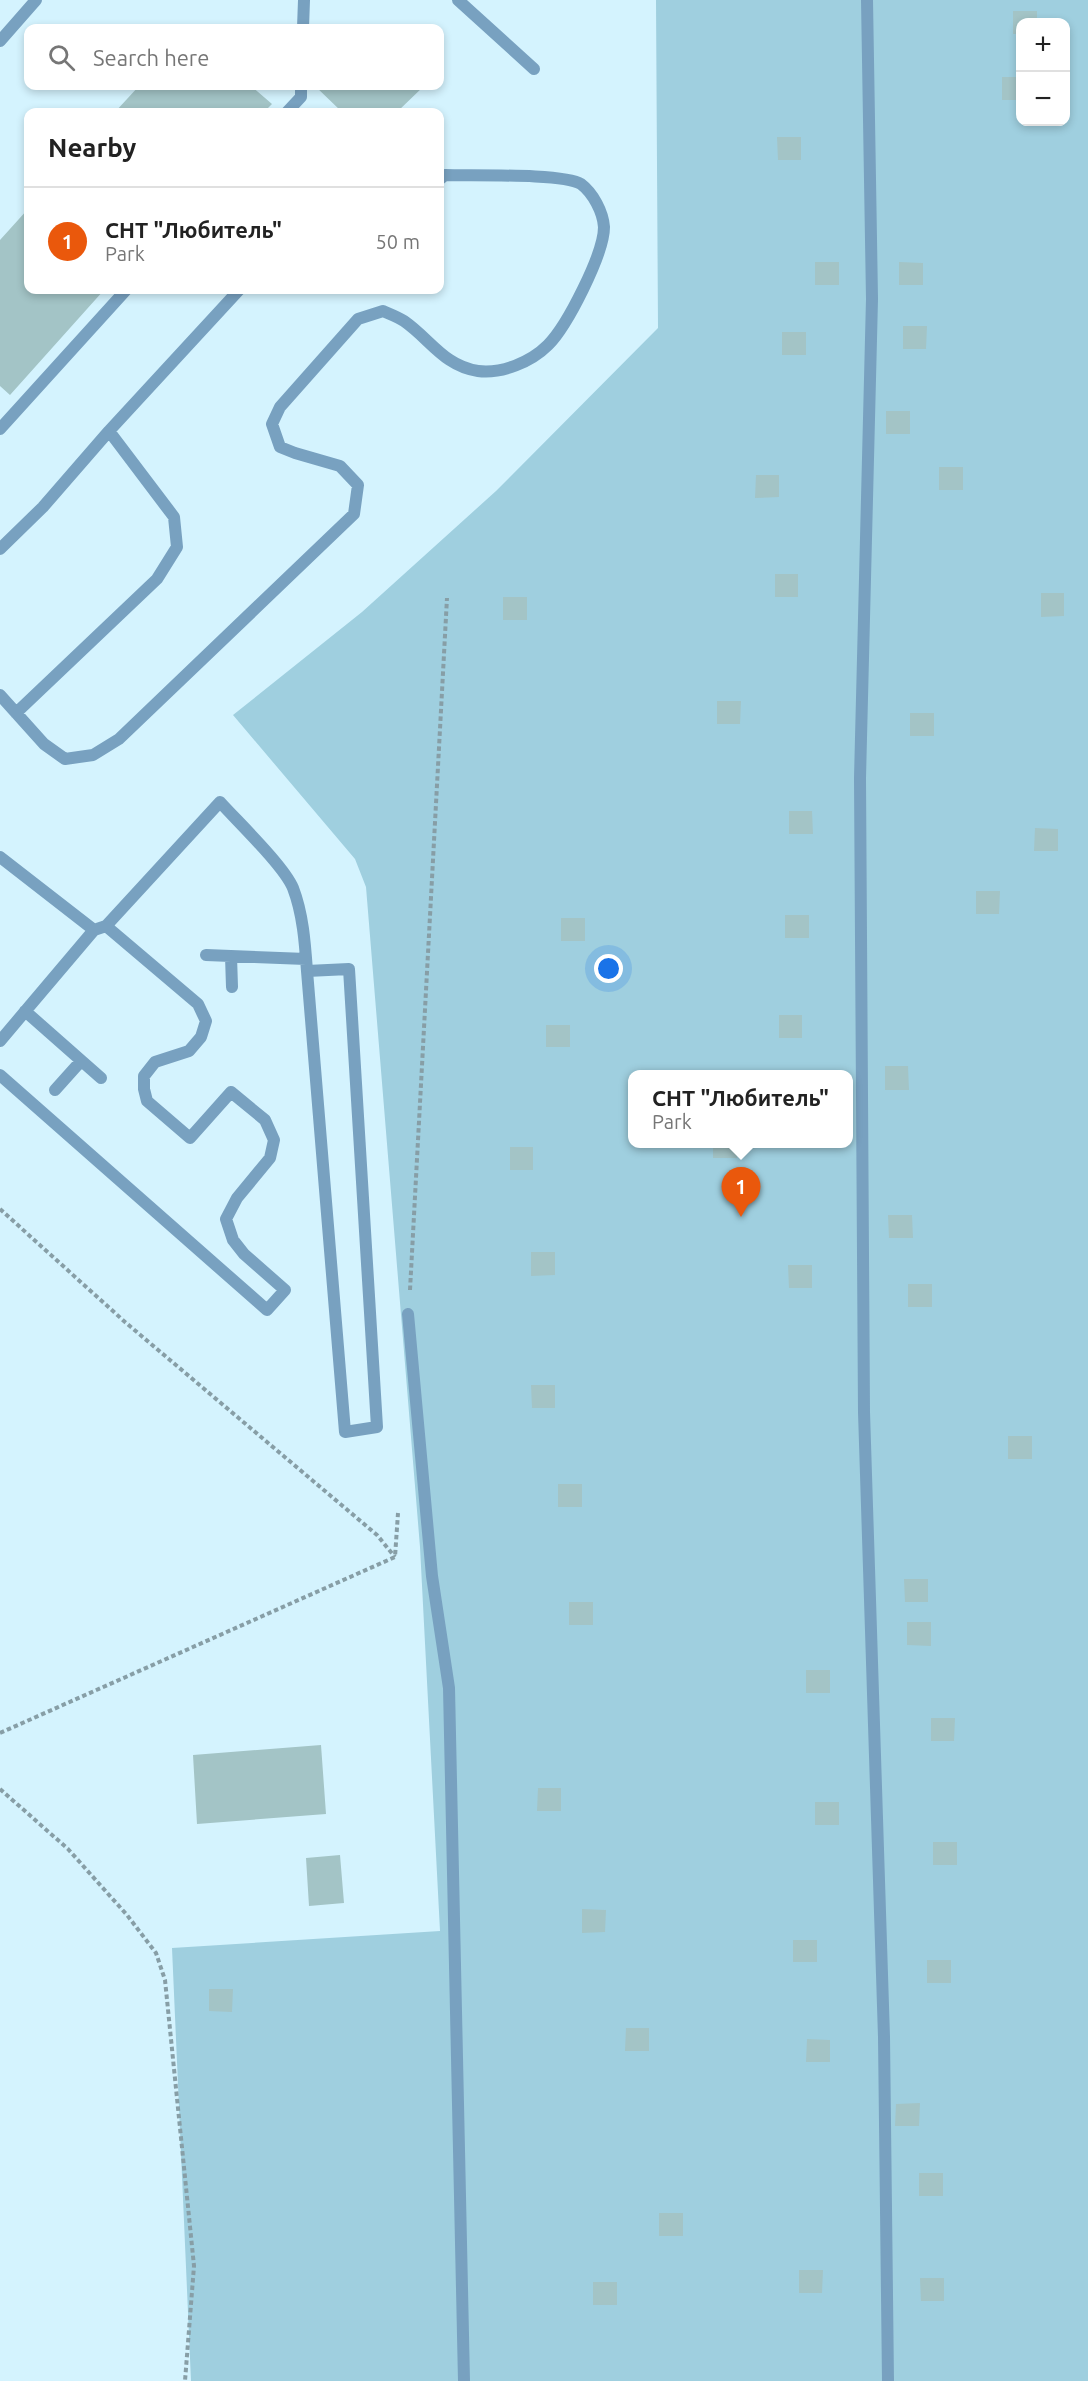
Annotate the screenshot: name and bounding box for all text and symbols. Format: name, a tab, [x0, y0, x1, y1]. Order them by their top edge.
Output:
map controls	[1016, 18, 1070, 126]
button: +	[1016, 18, 1070, 72]
search box	[24, 24, 444, 90]
icon: search	[45, 41, 78, 74]
text: Search here	[93, 45, 209, 70]
button: −	[1016, 72, 1070, 126]
text: Nearby	[48, 133, 136, 162]
text: СНТ "Любитель"	[105, 217, 282, 242]
text: 1	[62, 230, 73, 253]
text: 50 m	[376, 230, 420, 253]
text: Park	[105, 242, 145, 265]
your location	[594, 954, 623, 983]
popup	[628, 1070, 853, 1148]
text: СНТ "Любитель"	[652, 1085, 829, 1110]
text: Park	[652, 1110, 692, 1133]
pin: 1	[722, 1168, 760, 1217]

